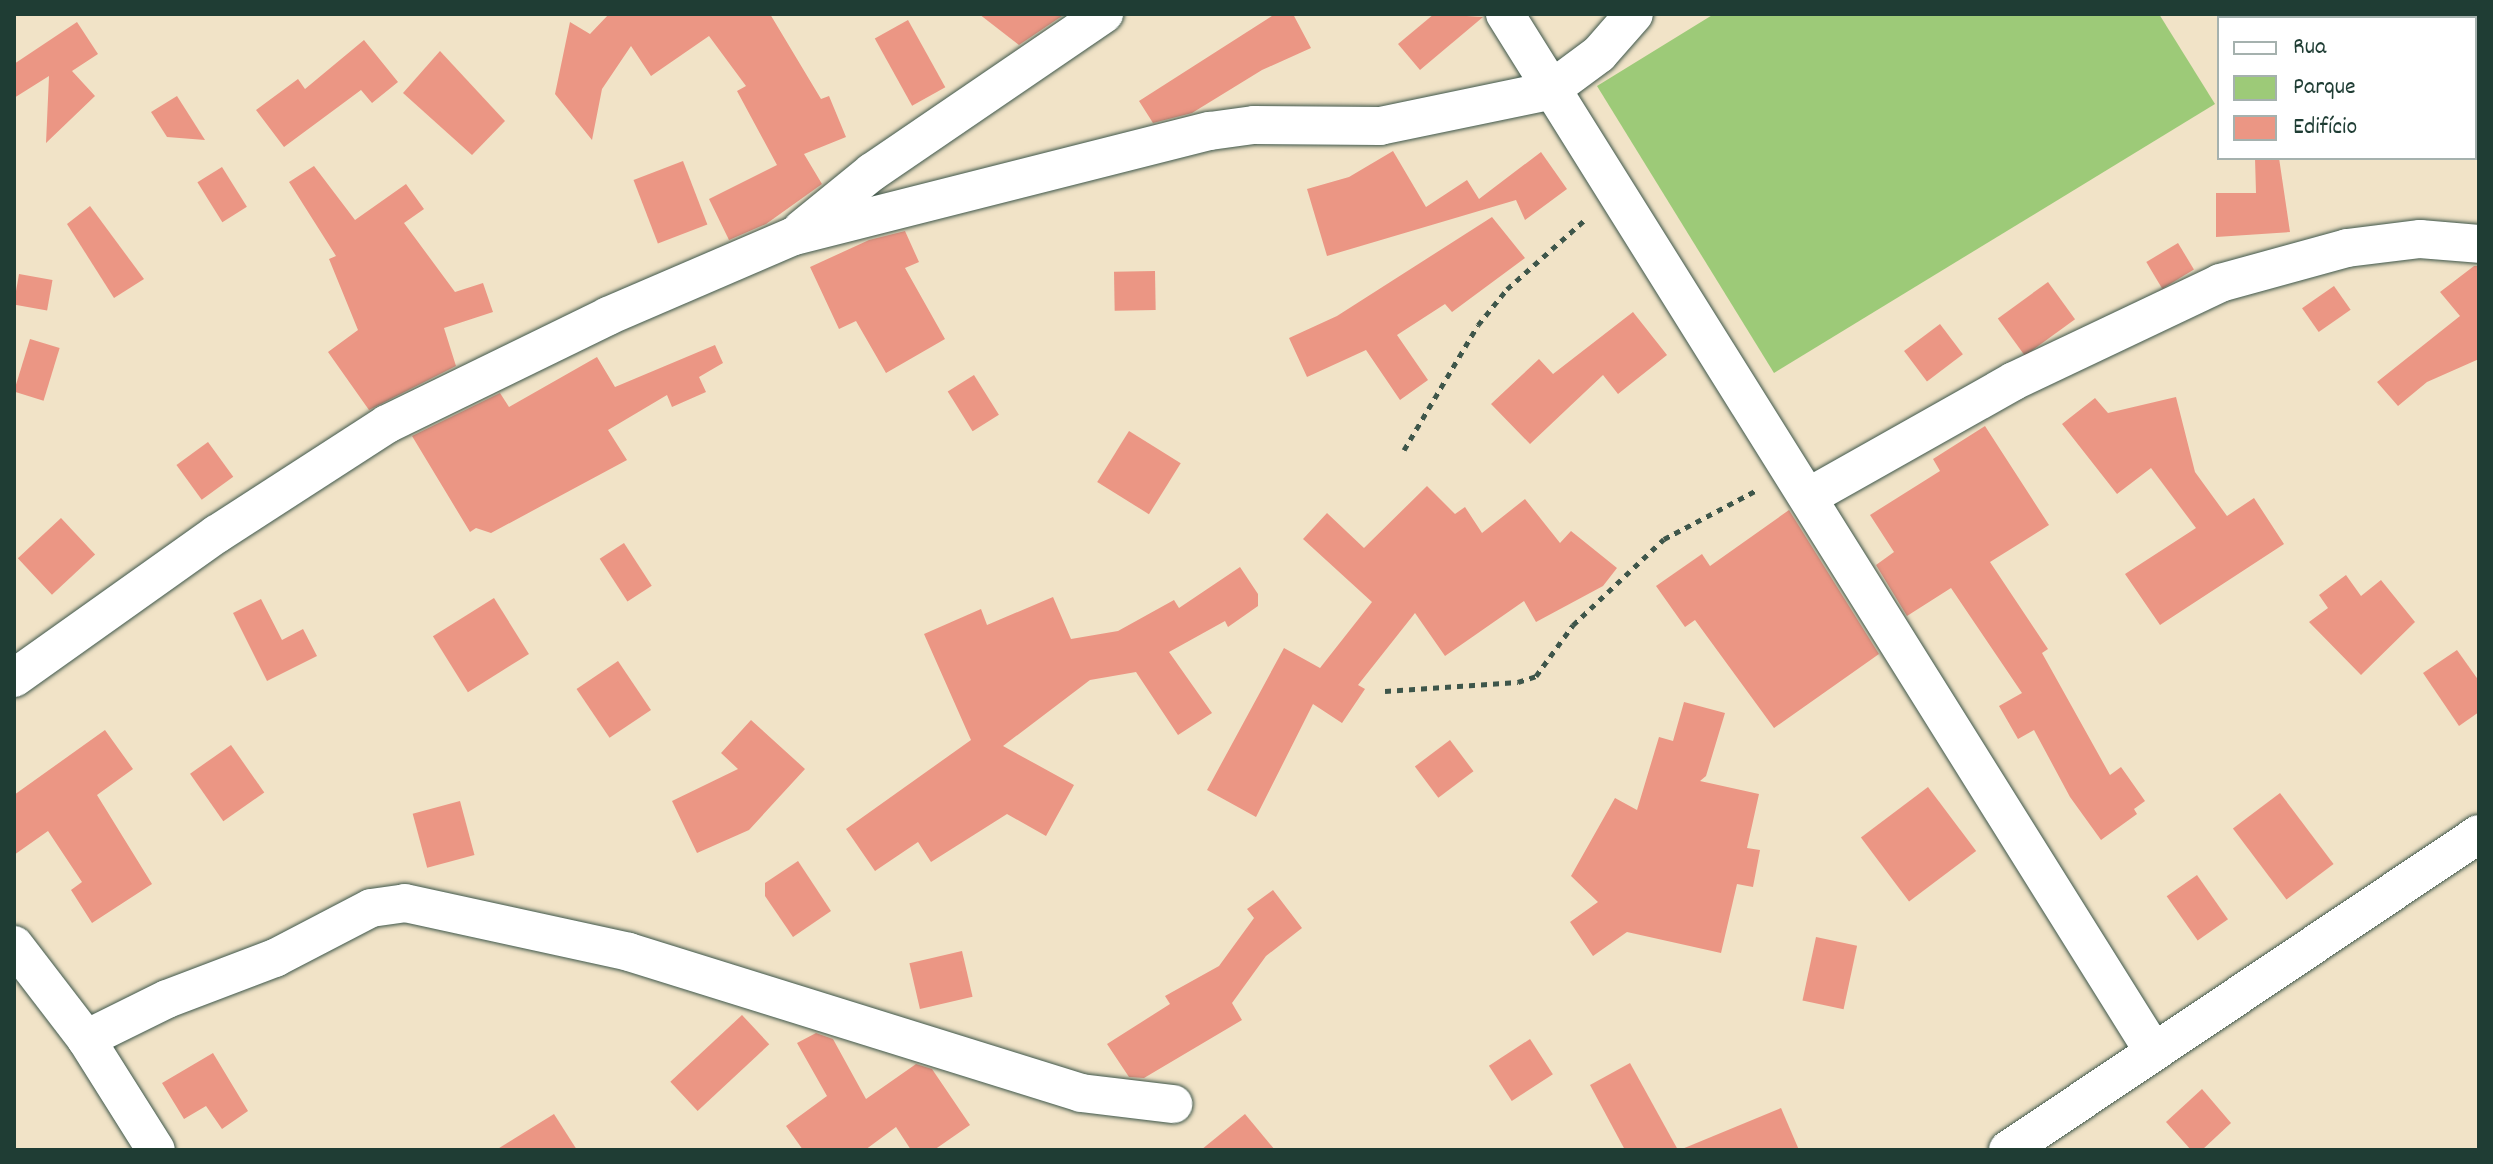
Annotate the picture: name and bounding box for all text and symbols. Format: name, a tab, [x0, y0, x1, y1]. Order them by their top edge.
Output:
legend	[2217, 16, 2477, 160]
text: Rua	[2293, 31, 2326, 65]
text: Parque	[2293, 71, 2356, 105]
text: Edifício	[2293, 111, 2357, 145]

